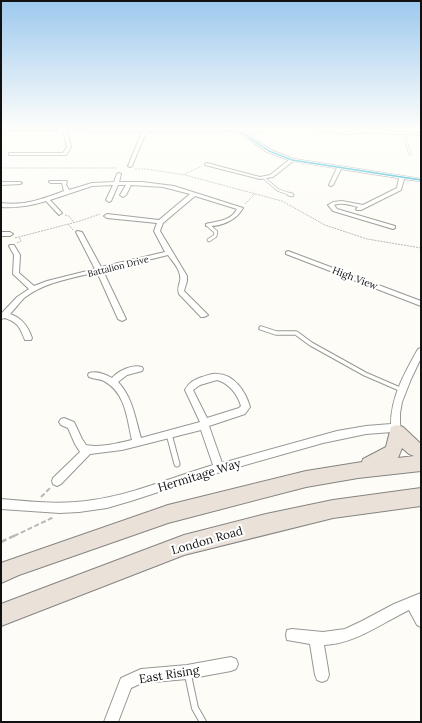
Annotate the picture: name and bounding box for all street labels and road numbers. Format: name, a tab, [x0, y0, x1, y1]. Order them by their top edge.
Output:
street label: Battalion Drive	[86, 253, 150, 279]
street label: High View	[330, 263, 380, 293]
street label: Hermitage Way	[156, 455, 243, 495]
street label: London Road	[170, 523, 244, 557]
street label: East Rising	[138, 662, 201, 686]

